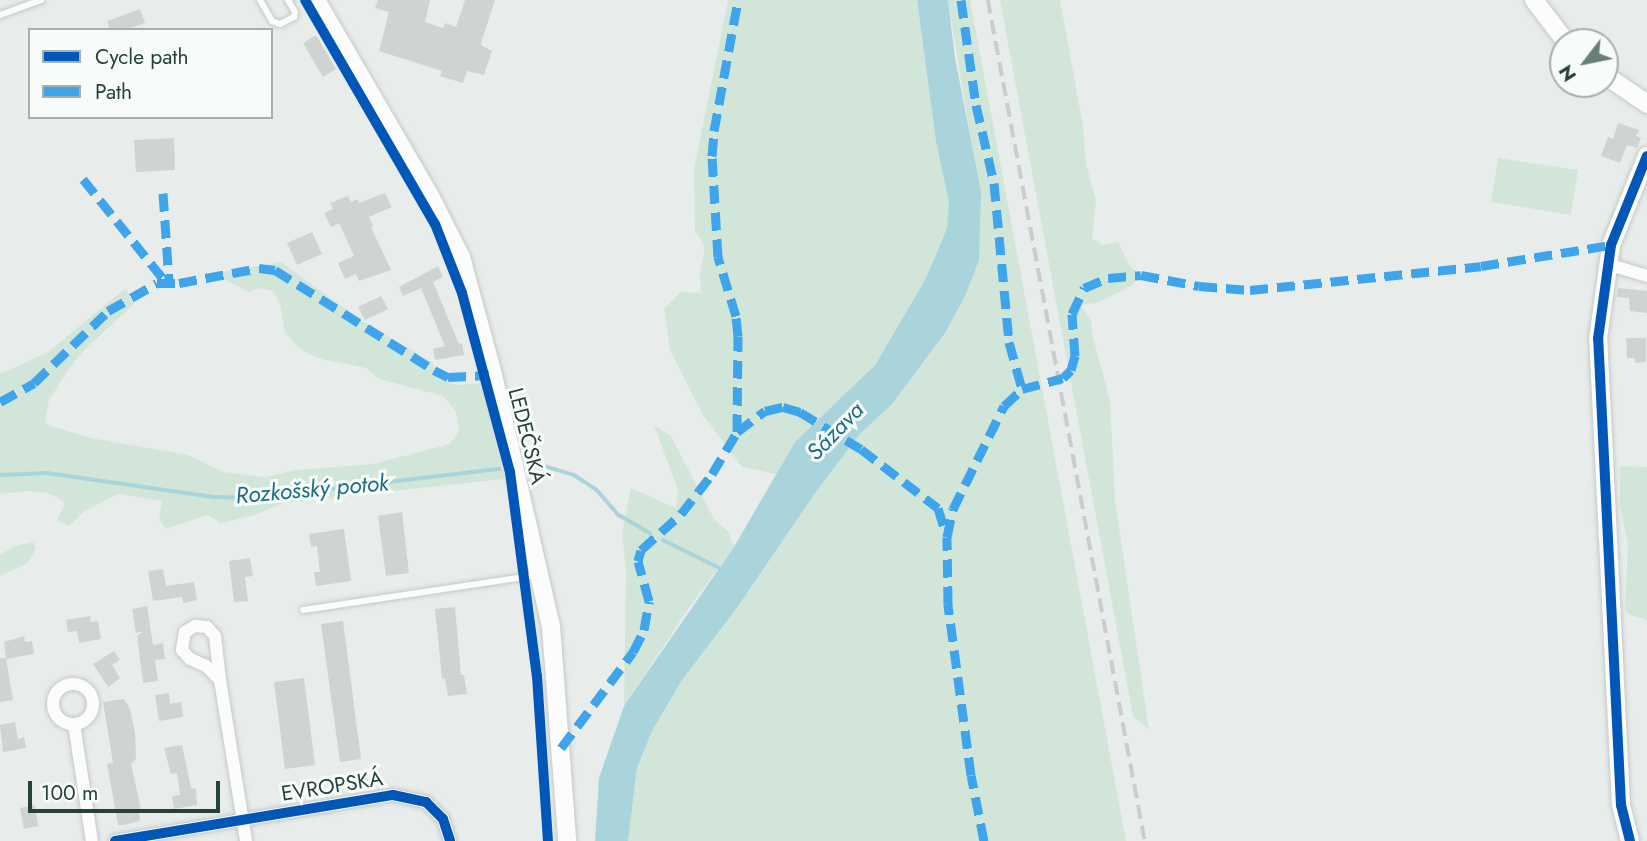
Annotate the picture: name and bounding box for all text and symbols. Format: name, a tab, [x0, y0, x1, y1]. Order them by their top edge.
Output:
legend	[28, 28, 273, 119]
north arrow	[1549, 28, 1619, 98]
text: Cycle path	[95, 42, 188, 72]
text: N	[1552, 60, 1583, 87]
text: Path	[95, 77, 132, 107]
street label: LEDEČSKÁ	[503, 385, 551, 487]
water label: Sázava	[801, 396, 869, 466]
water label: Rozkošský potok	[234, 469, 390, 509]
street label: EVROPSKÁ	[279, 766, 385, 806]
scale bar	[32, 768, 224, 812]
text: 100 m	[41, 778, 98, 808]

